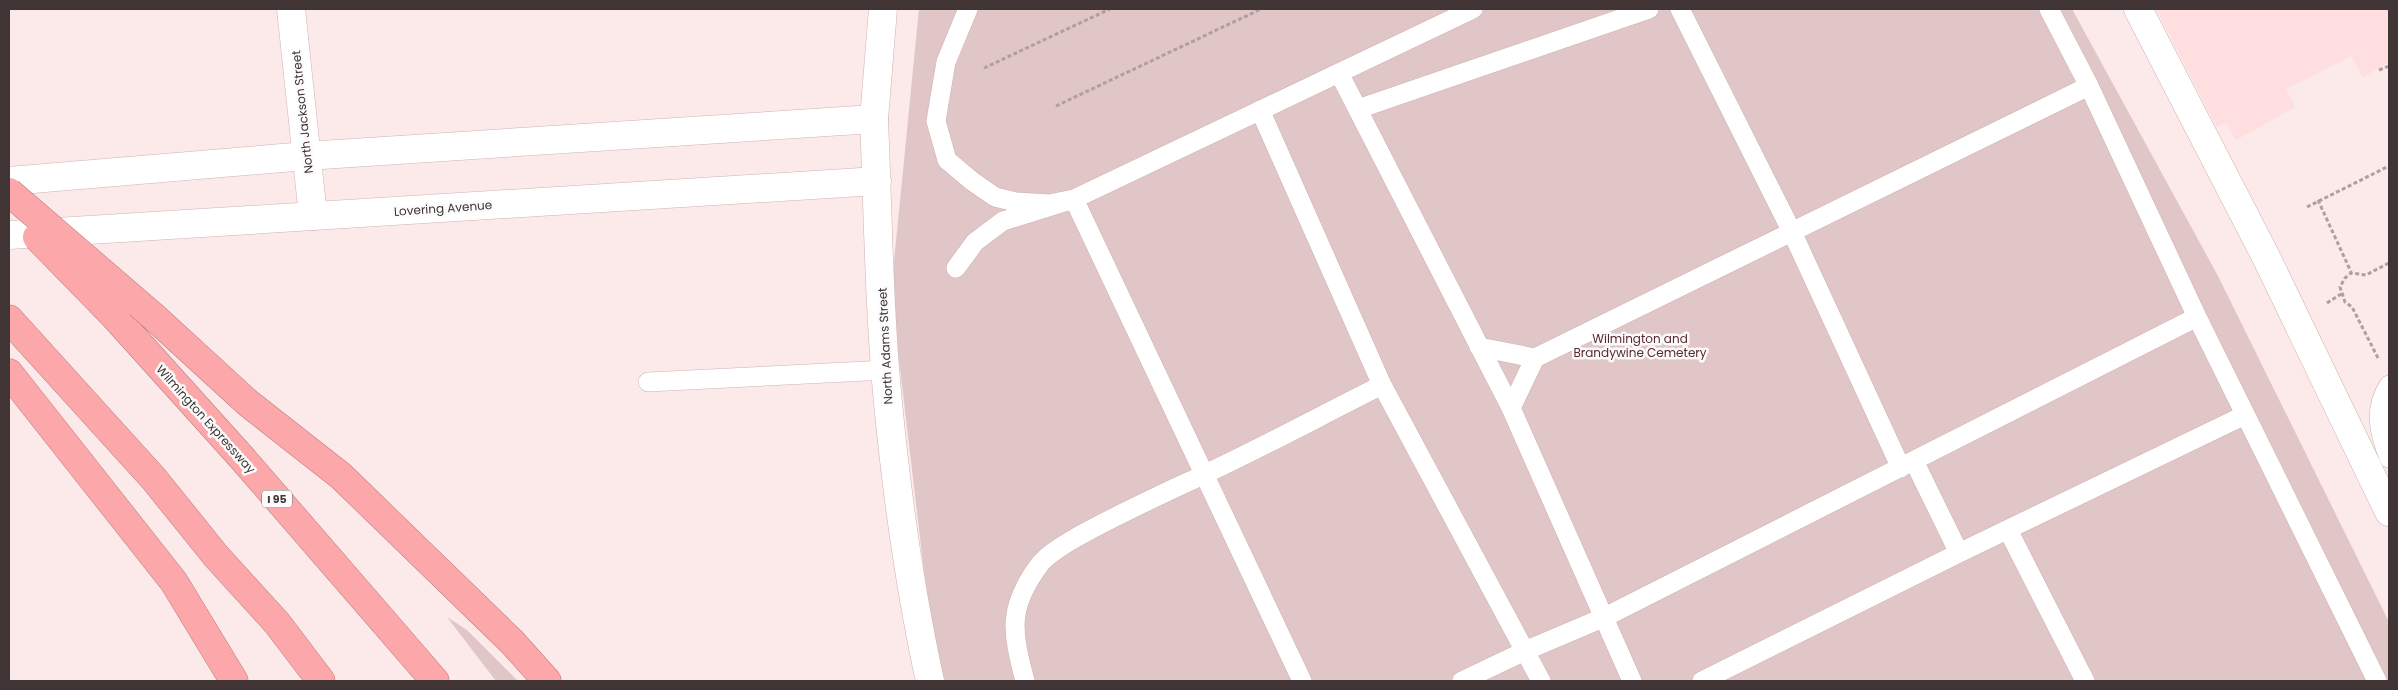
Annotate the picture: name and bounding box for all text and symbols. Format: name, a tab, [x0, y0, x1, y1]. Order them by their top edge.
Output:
street label: North Jackson Street	[287, 50, 317, 174]
street label: Lovering Avenue	[393, 196, 493, 220]
street label: North Adams Street	[873, 287, 897, 405]
park label: Wilmington and Brandywine Cemetery	[1573, 330, 1707, 361]
street label: Wilmington Expressway	[153, 361, 260, 477]
road number: I 95	[262, 490, 292, 508]

